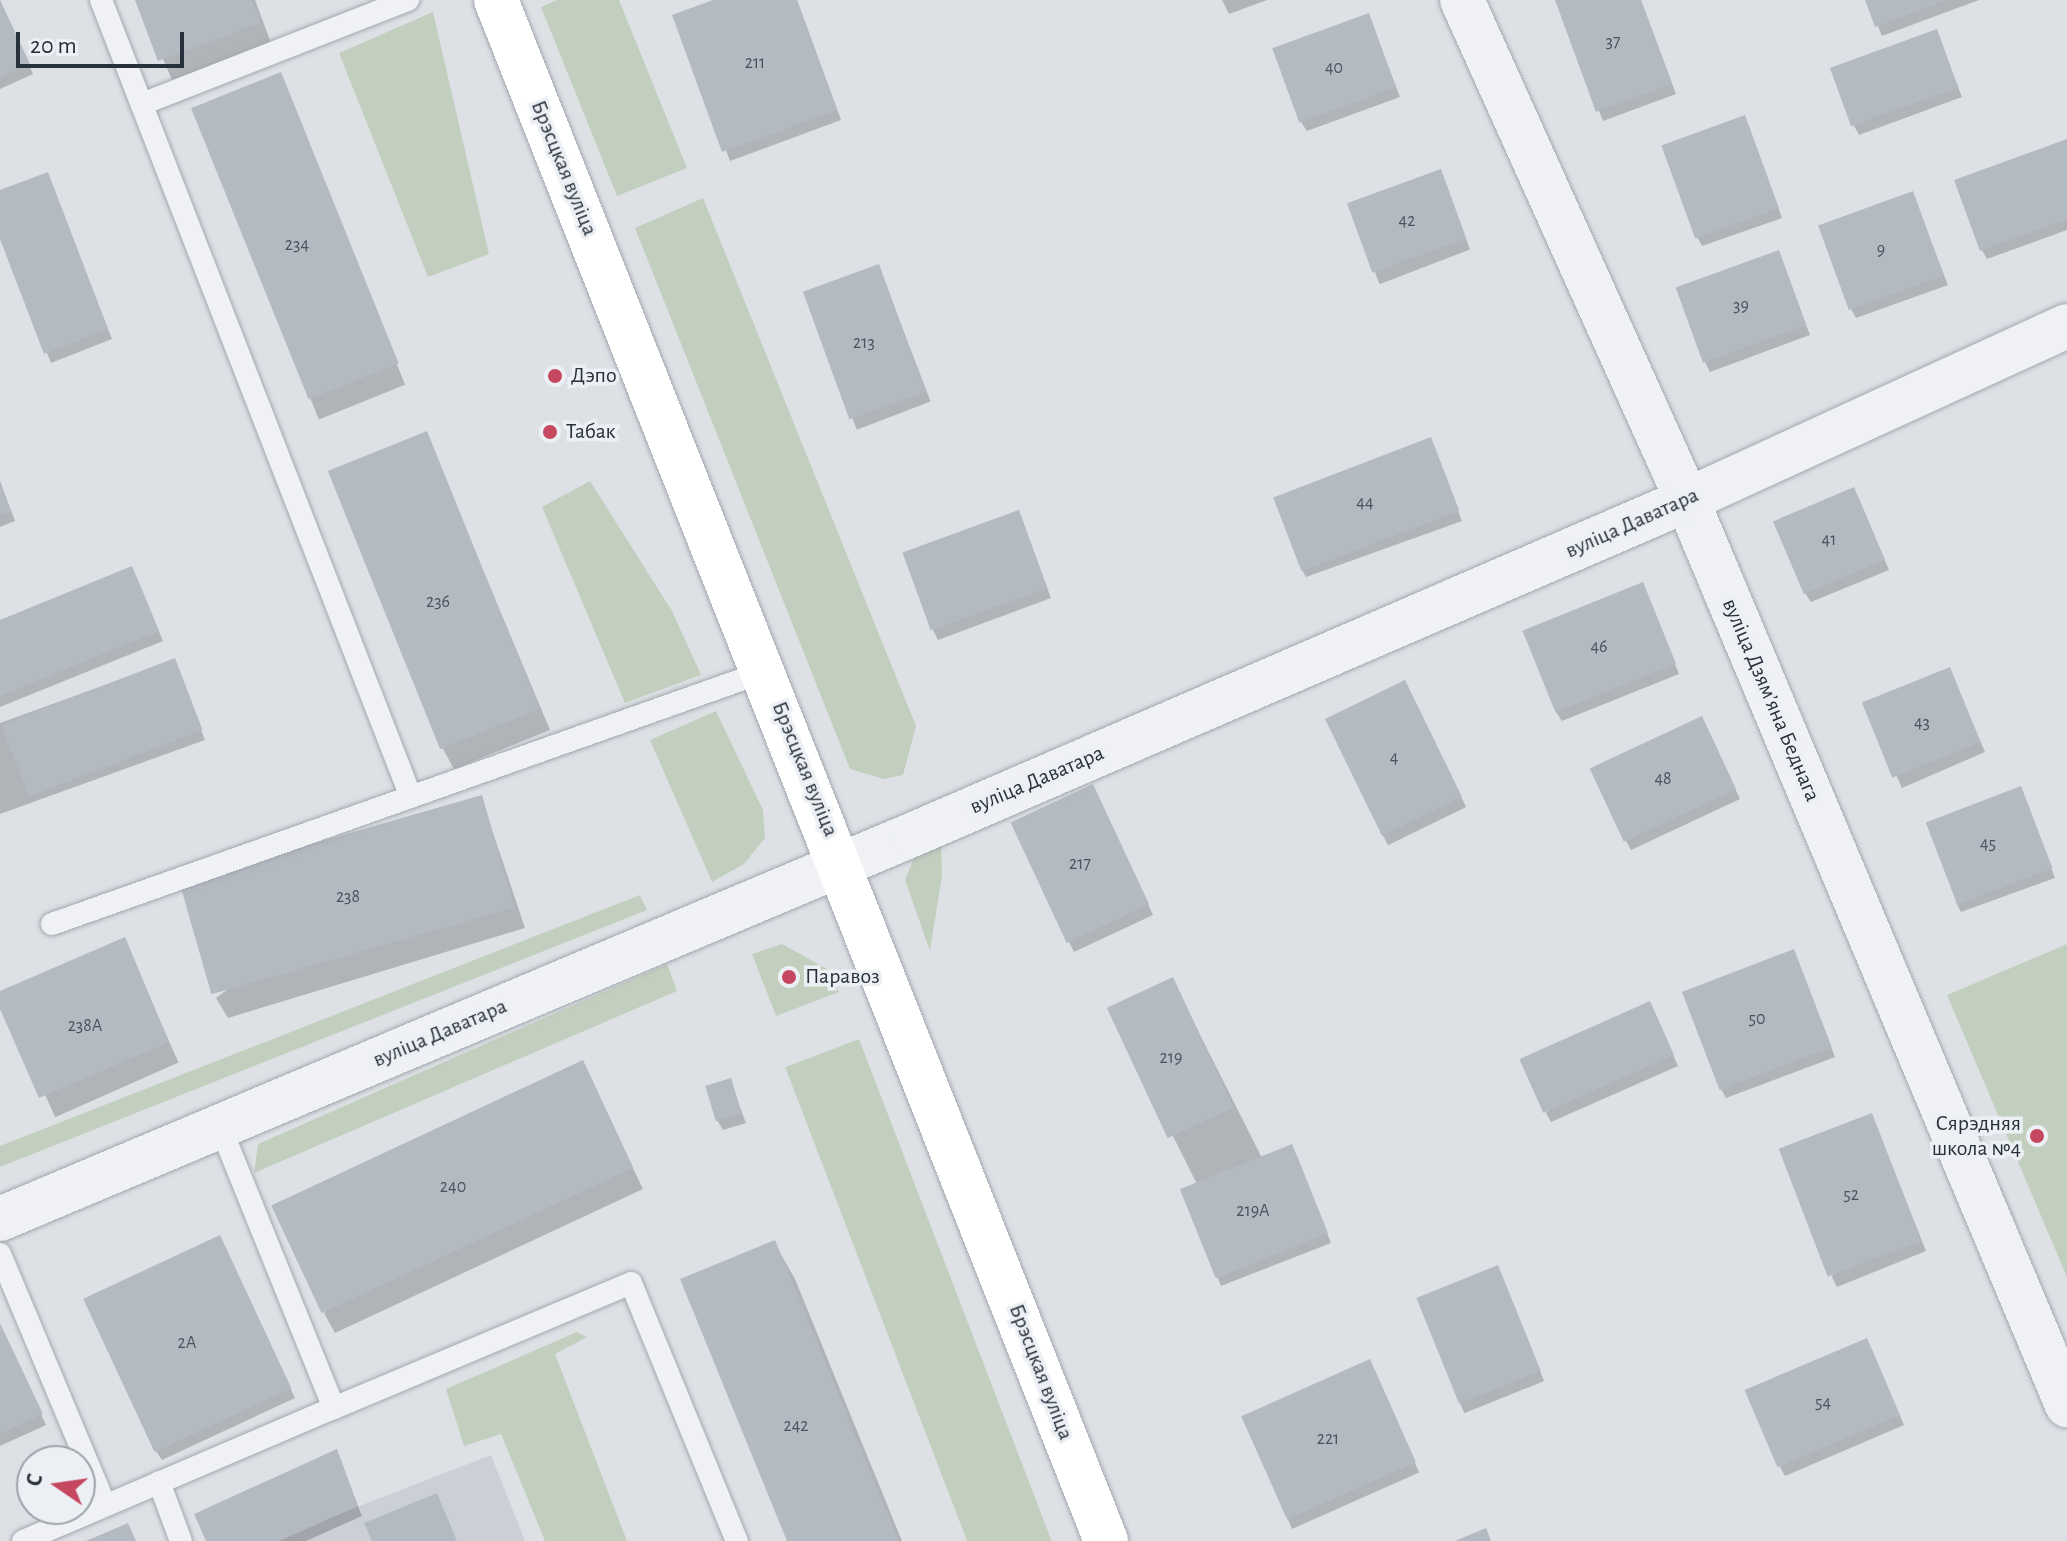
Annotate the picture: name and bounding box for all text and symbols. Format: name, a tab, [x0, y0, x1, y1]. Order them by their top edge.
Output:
scale bar	[20, 16, 188, 66]
house number: 37	[1606, 31, 1620, 53]
text: 20 m	[30, 34, 77, 58]
house number: 211	[745, 52, 765, 74]
house number: 40	[1325, 57, 1343, 79]
street label: Брэсцкая вуліца	[525, 97, 603, 239]
house number: 42	[1399, 210, 1415, 232]
house number: 234	[285, 234, 309, 256]
house number: 9	[1877, 239, 1885, 261]
house number: 39	[1733, 295, 1749, 317]
house number: 213	[853, 332, 875, 354]
place label: Дэпо	[571, 363, 617, 389]
marker: Дэпо	[546, 367, 564, 385]
place label: Табак	[566, 419, 616, 445]
marker: Табак	[541, 423, 559, 441]
street label: вуліца Даватара	[1561, 482, 1703, 564]
house number: 44	[1356, 492, 1374, 514]
house number: 41	[1822, 529, 1836, 551]
house number: 236	[426, 591, 450, 613]
street label: вуліца Дзямʼяна Беднага	[1716, 594, 1826, 806]
house number: 46	[1590, 636, 1608, 658]
street label: Брэсцкая вуліца	[766, 698, 844, 840]
house number: 43	[1914, 712, 1930, 734]
street label: вуліца Даватара	[966, 740, 1108, 820]
house number: 4	[1390, 747, 1398, 769]
house number: 48	[1654, 768, 1672, 790]
house number: 45	[1980, 833, 1996, 855]
house number: 217	[1069, 853, 1091, 875]
house number: 238	[336, 886, 360, 908]
place label: Паравоз	[805, 964, 880, 990]
marker: Паравоз	[780, 968, 798, 986]
street label: вуліца Даватара	[369, 993, 511, 1073]
house number: 50	[1748, 1008, 1766, 1030]
house number: 238А	[68, 1015, 102, 1037]
house number: 219	[1160, 1047, 1182, 1069]
place label: Сярэдняя школа №4	[1932, 1110, 2021, 1162]
marker: Сярэдняя школа №4	[2028, 1127, 2046, 1145]
house number: 240	[440, 1176, 466, 1198]
house number: 52	[1843, 1184, 1859, 1206]
house number: 219А	[1236, 1200, 1270, 1222]
street label: Брэсцкая вуліца	[1003, 1300, 1079, 1444]
house number: 2А	[178, 1332, 196, 1354]
house number: 54	[1815, 1392, 1831, 1414]
house number: 242	[783, 1415, 809, 1437]
house number: 221	[1317, 1428, 1339, 1450]
north arrow	[16, 1445, 96, 1525]
text: С	[22, 1472, 47, 1488]

